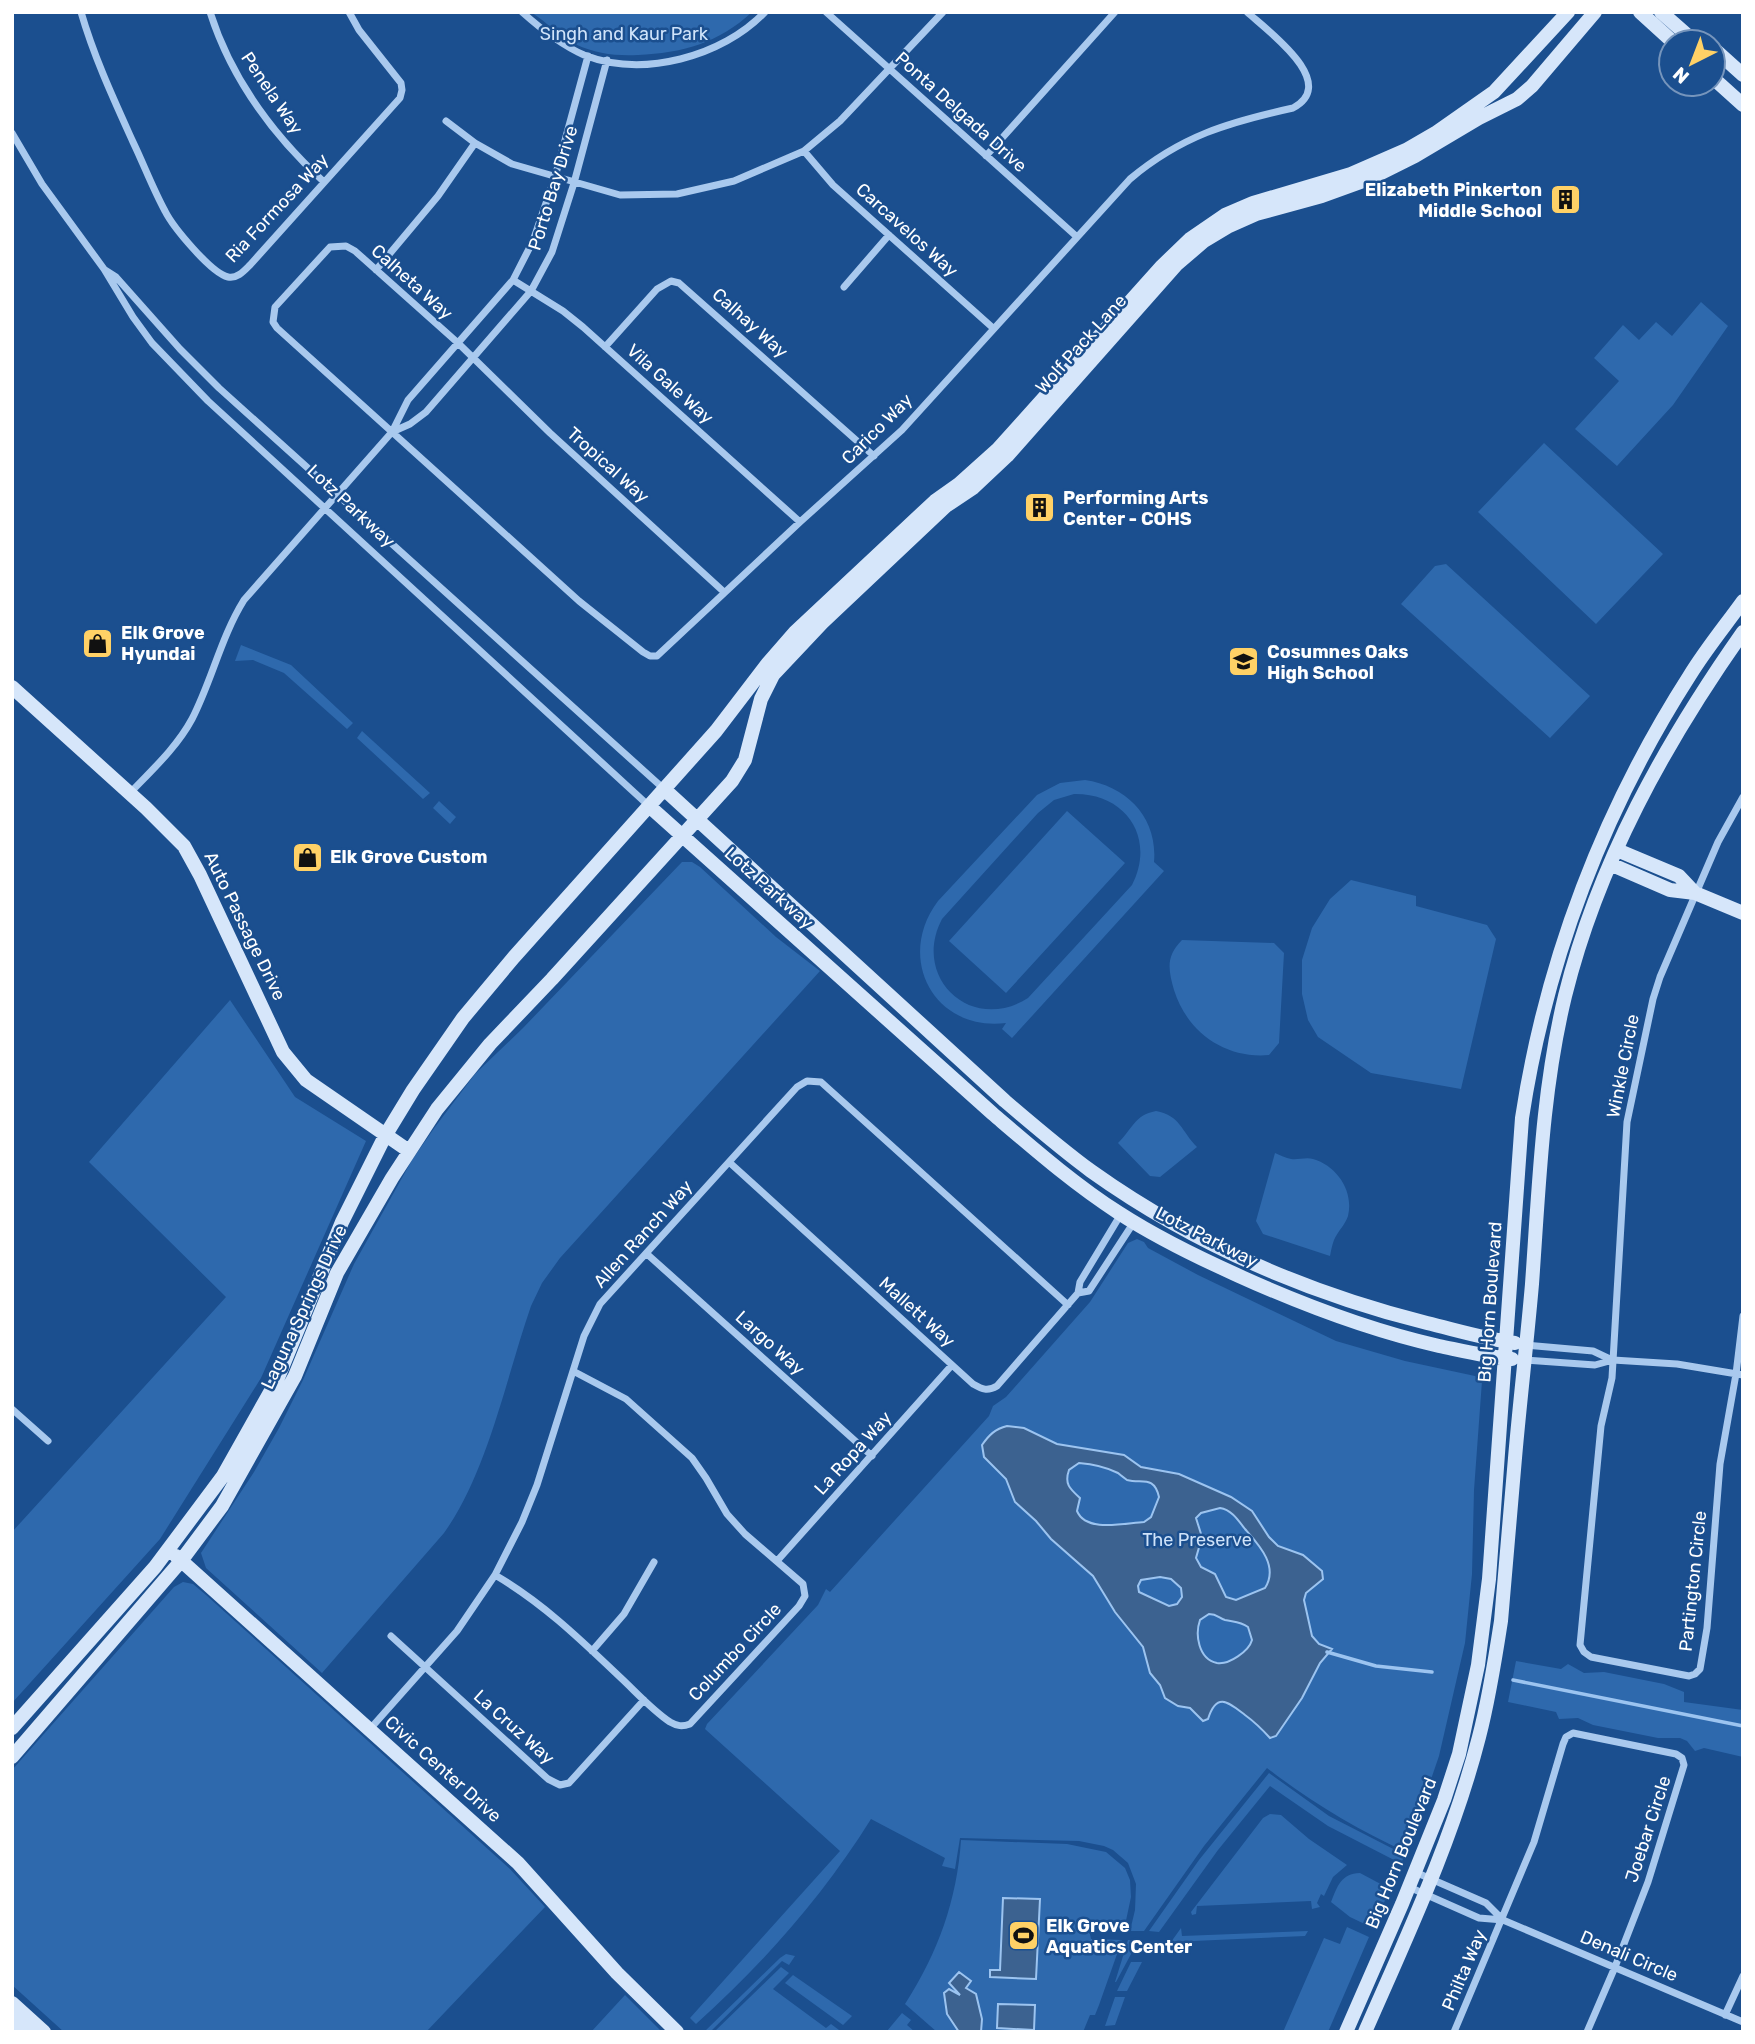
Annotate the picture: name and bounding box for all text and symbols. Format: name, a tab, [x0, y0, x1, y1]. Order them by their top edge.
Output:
park label: Singh and Kaur Park	[540, 23, 709, 45]
north arrow	[1657, 28, 1727, 98]
street label: Ponta Delgada Drive	[891, 47, 1031, 177]
street label: Penela Way	[236, 48, 308, 138]
text: N	[1668, 62, 1694, 88]
street label: Porto Bay Drive	[524, 123, 582, 253]
street label: Ria Formosa Way	[221, 149, 333, 267]
street label: Carcavelos Way	[851, 178, 963, 282]
place label: Elizabeth Pinkerton Middle School	[1365, 179, 1542, 222]
building icon: Elizabeth Pinkerton Middle School	[1548, 183, 1582, 217]
street label: Calheta Way	[367, 240, 457, 324]
street label: Calhay Way	[708, 283, 792, 363]
street label: Wolf Pack Lane	[1031, 290, 1131, 398]
street label: Vila Gale Way	[622, 339, 718, 429]
street label: Carico Way	[837, 389, 917, 469]
street label: Tropical Way	[562, 422, 654, 508]
street label: Lotz Parkway	[303, 460, 400, 552]
place label: Performing Arts Center - COHS	[1063, 487, 1208, 530]
building icon: Performing Arts Center - COHS	[1023, 491, 1057, 525]
place label: Elk Grove Hyundai	[121, 622, 205, 665]
shop icon: Elk Grove Hyundai	[81, 626, 115, 660]
place label: Cosumnes Oaks High School	[1267, 641, 1408, 684]
school or university icon: Cosumnes Oaks High School	[1227, 645, 1261, 679]
shop icon: Elk Grove Custom	[290, 840, 324, 874]
street label: Lotz Parkway	[720, 842, 818, 934]
place label: Elk Grove Custom	[330, 846, 487, 868]
street label: Auto Passage Drive	[199, 848, 291, 1004]
street label: Winkle Circle	[1602, 1012, 1644, 1120]
street label: Allen Ranch Way	[589, 1175, 697, 1292]
street label: Lotz Parkway	[1152, 1202, 1262, 1272]
street label: Laguna Springs Drive	[256, 1221, 352, 1393]
street label: Big Horn Boulevard	[1473, 1221, 1507, 1383]
street label: Mallett Way	[874, 1272, 960, 1352]
street label: Largo Way	[731, 1306, 809, 1380]
street label: La Ropa Way	[810, 1407, 896, 1499]
street label: Partington Circle	[1675, 1510, 1711, 1652]
park label: The Preserve	[1142, 1529, 1252, 1551]
street label: Columbo Circle	[684, 1598, 786, 1706]
street label: La Cruz Way	[469, 1685, 559, 1769]
street label: Civic Center Drive	[380, 1711, 506, 1827]
street label: Joebar Circle	[1620, 1773, 1676, 1885]
street label: Big Horn Boulevard	[1361, 1774, 1441, 1932]
place label: Elk Grove Aquatics Center	[1046, 1915, 1192, 1958]
sports icon: Elk Grove Aquatics Center	[1006, 1919, 1040, 1953]
street label: Philta Way	[1437, 1926, 1491, 2014]
street label: Denali Circle	[1577, 1926, 1681, 1986]

